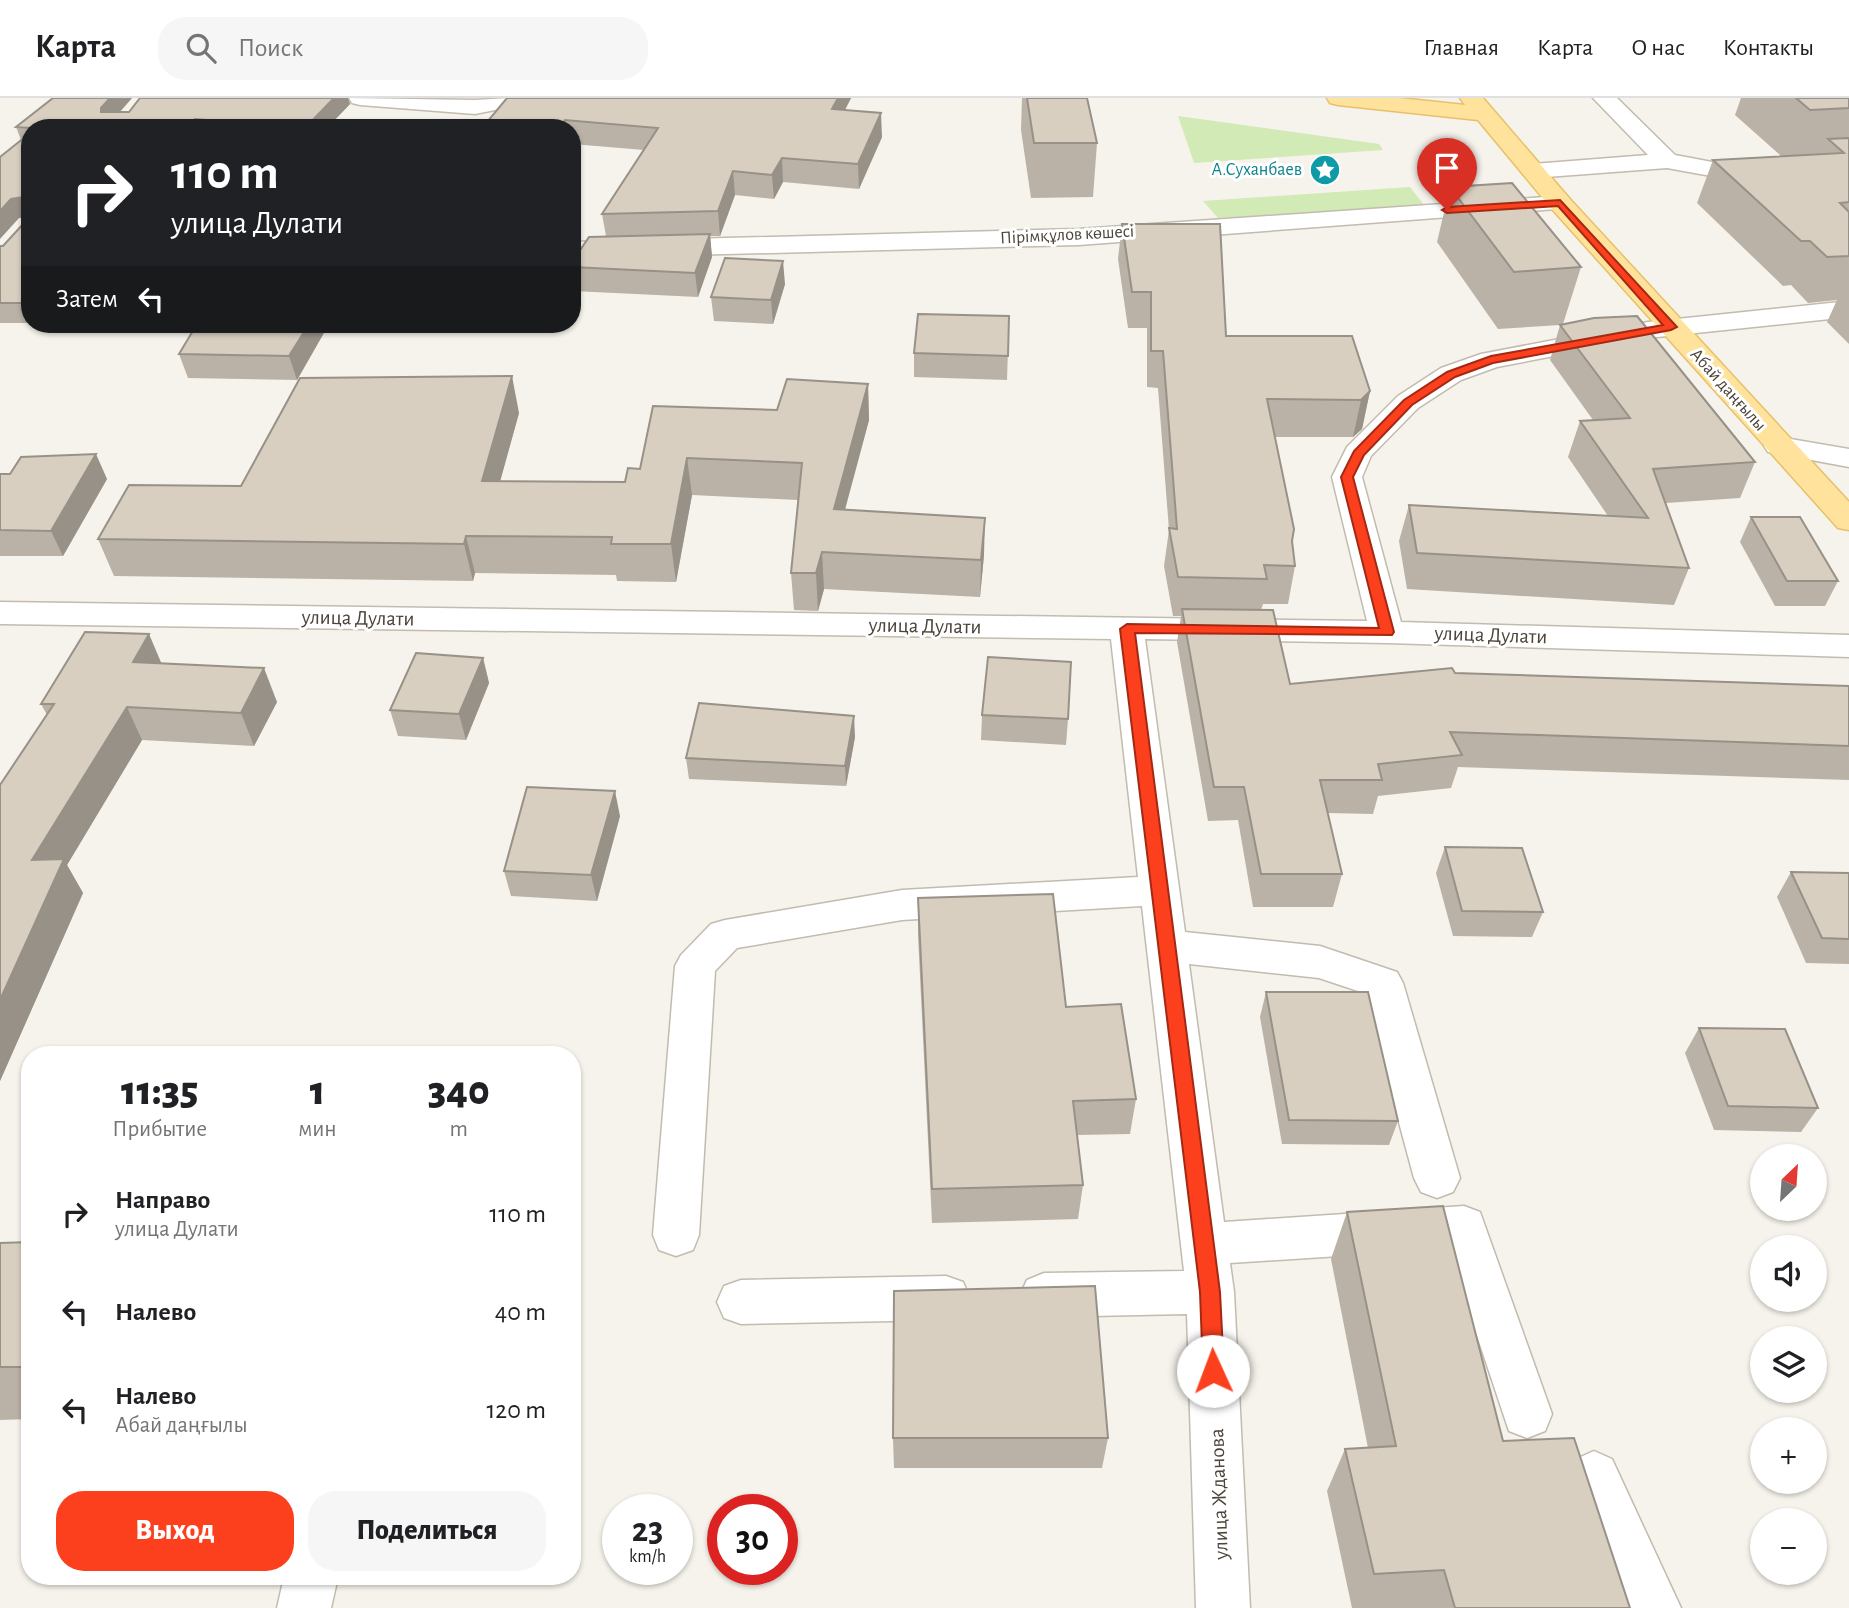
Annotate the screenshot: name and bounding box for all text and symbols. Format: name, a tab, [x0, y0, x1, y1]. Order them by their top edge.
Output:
search box	[158, 17, 648, 80]
icon: search	[182, 29, 220, 67]
text: Карта	[35, 31, 116, 64]
text: Поиск	[238, 35, 303, 61]
text: Главная	[1424, 36, 1499, 60]
text: Карта	[1537, 36, 1593, 60]
text: О нас	[1631, 36, 1685, 60]
text: Контакты	[1723, 36, 1814, 60]
pin	[1417, 138, 1477, 210]
icon: right	[56, 147, 147, 238]
text: 110 m	[171, 149, 279, 198]
icon: arrive	[1428, 149, 1466, 187]
place icon: А.Суханбаев	[1308, 153, 1342, 187]
place label: А.Суханбаев	[1212, 160, 1302, 179]
text: улица Дулати	[171, 207, 343, 239]
street label: Пірімқұлов көшесі	[999, 222, 1135, 248]
icon: left	[132, 280, 170, 318]
text: Затем	[56, 286, 118, 312]
street label: Абай даңғылы	[1687, 345, 1770, 435]
street label: улица Дулати	[300, 606, 415, 629]
street label: улица Дулати	[867, 614, 982, 637]
street label: улица Дулати	[1433, 623, 1548, 647]
text: 11:35	[121, 1070, 198, 1112]
text: 1	[310, 1070, 325, 1112]
text: 340	[428, 1070, 490, 1112]
text: Прибытие	[112, 1118, 207, 1141]
text: мин	[298, 1118, 337, 1141]
text: m	[450, 1118, 468, 1141]
north arrow	[1750, 1144, 1827, 1222]
map controls	[1750, 1144, 1827, 1585]
text: Направо	[115, 1187, 210, 1213]
icon: right	[56, 1195, 94, 1233]
text: 110 m	[489, 1201, 546, 1227]
text: улица Дулати	[115, 1218, 239, 1241]
button: sound	[1750, 1235, 1827, 1312]
icon: left	[56, 1293, 94, 1331]
text: Налево	[115, 1299, 196, 1325]
text: 40 m	[495, 1299, 546, 1325]
button: layers	[1750, 1326, 1827, 1403]
position arrow	[1176, 1334, 1250, 1408]
text: Налево	[115, 1383, 196, 1409]
icon: left	[56, 1391, 94, 1429]
text: 120 m	[486, 1397, 546, 1423]
text: Абай даңғылы	[115, 1414, 248, 1437]
button: +	[1750, 1417, 1827, 1494]
street label: улица Жданова	[1206, 1428, 1232, 1561]
button: Выход	[56, 1491, 294, 1571]
button: Поделиться	[308, 1491, 546, 1571]
speed limit sign: 30	[707, 1494, 798, 1585]
button: −	[1750, 1508, 1827, 1585]
text: 23	[632, 1513, 663, 1548]
text: km/h	[629, 1548, 666, 1566]

